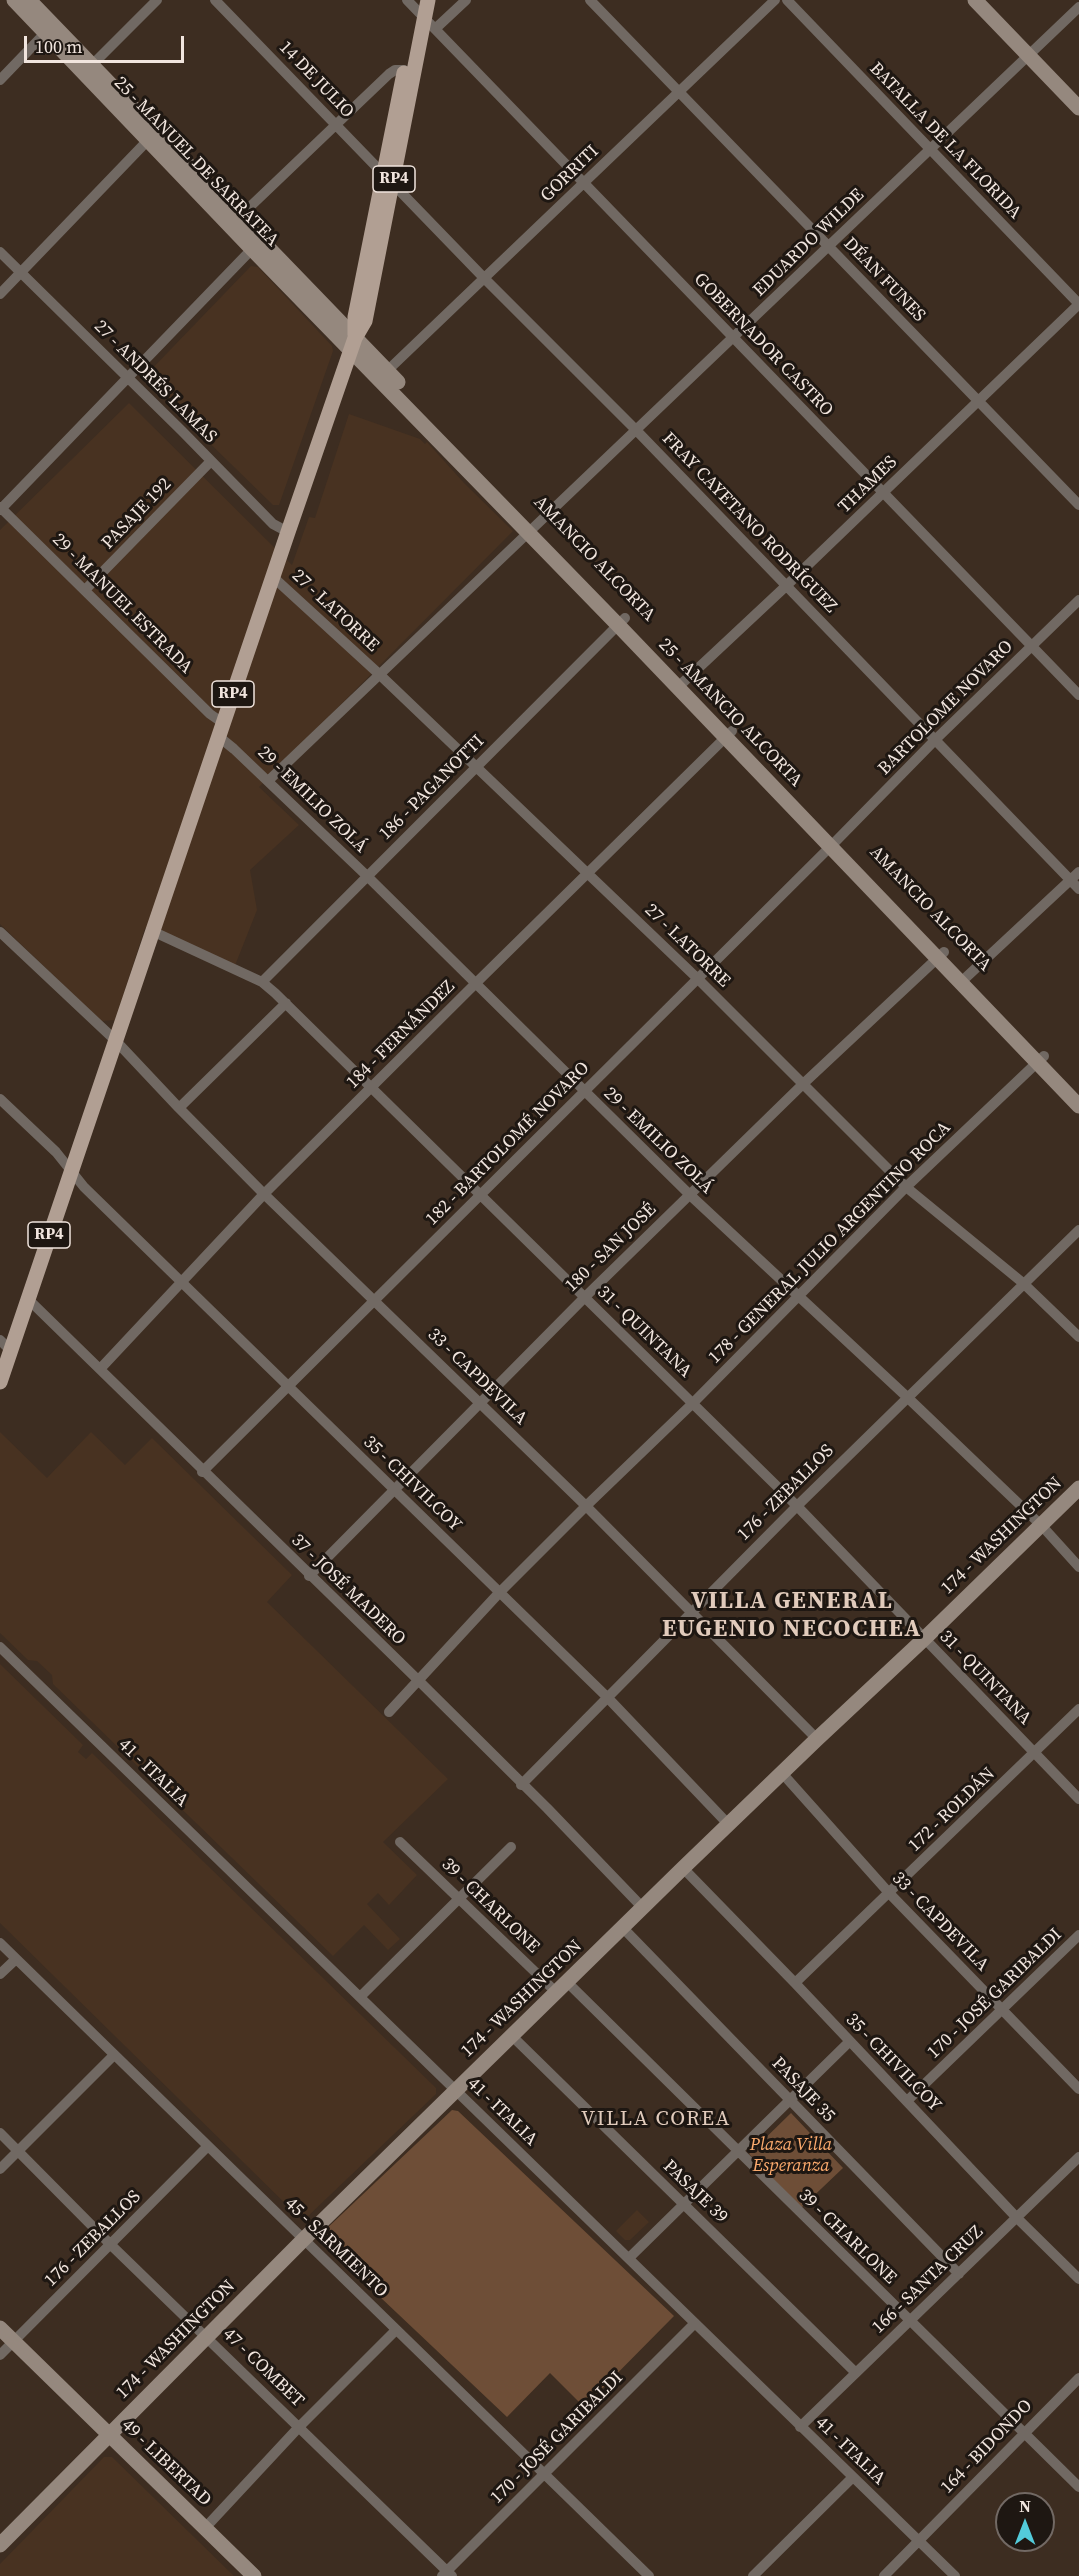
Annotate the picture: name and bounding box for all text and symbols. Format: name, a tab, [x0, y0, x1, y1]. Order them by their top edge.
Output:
scale bar	[27, 24, 188, 62]
text: 100 m	[35, 34, 82, 59]
street label: 14 DE JULIO	[274, 37, 358, 123]
street label: BATALLA DE LA FLORIDA	[865, 58, 1025, 224]
street label: 25 - MANUEL DE SARRATEA	[109, 73, 283, 251]
street label: GORRITI	[536, 141, 604, 207]
road number: RP4	[373, 166, 415, 192]
street label: EDUARDO WILDE	[749, 185, 869, 301]
street label: DÉAN FUNES	[838, 233, 930, 327]
street label: GOBERNADOR CASTRO	[689, 269, 837, 421]
street label: 27 - ANDRÉS LAMAS	[89, 316, 221, 448]
street label: FRAY CAYETANO RODRÍGUEZ	[657, 428, 841, 618]
street label: THAMES	[834, 452, 902, 518]
street label: PASAJE 192	[98, 474, 176, 554]
street label: AMANCIO ALCORTA	[529, 492, 659, 626]
street label: 29 - MANUEL ESTRADA	[47, 529, 197, 679]
street label: 27 - LATORRE	[287, 565, 383, 657]
street label: 25 - AMANCIO ALCORTA	[654, 634, 806, 792]
street label: BARTOLOME NOVARO	[874, 636, 1018, 780]
road number: RP4	[212, 681, 254, 707]
street label: 186 - PAGANOTTI	[375, 731, 489, 845]
street label: 29 - EMILIO ZOLÁ	[253, 742, 371, 858]
street label: AMANCIO ALCORTA	[865, 842, 995, 976]
street label: 27 - LATORRE	[640, 900, 734, 992]
street label: 184 - FERNÁNDEZ	[342, 976, 460, 1094]
street label: 182 - BARTOLOMÉ NOVARO	[422, 1058, 594, 1230]
street label: 29 - EMILIO ZOLÁ	[599, 1083, 717, 1199]
street label: 178 - GENERAL JULIO ARGENTINO ROCA	[704, 1117, 956, 1369]
street label: 180 - SAN JOSÉ	[561, 1199, 661, 1297]
road number: RP4	[28, 1222, 70, 1248]
street label: 31 - QUINTANA	[592, 1282, 696, 1382]
street label: 33 - CAPDEVILA	[423, 1324, 531, 1430]
street label: 35 - CHIVILCOY	[358, 1432, 466, 1536]
street label: 176 - ZEBALLOS	[733, 1440, 839, 1546]
street label: 174 - WASHINGTON	[937, 1473, 1067, 1599]
street label: 37 - JOSÉ MADERO	[286, 1530, 410, 1650]
district label: VILLA GENERAL EUGENIO NECOCHEA	[662, 1588, 922, 1644]
street label: 31 - QUINTANA	[935, 1626, 1035, 1730]
street label: 41 - ITALIA	[113, 1734, 193, 1812]
street label: 172 - ROLDÁN	[904, 1763, 1000, 1857]
street label: 39 - CHARLONE	[437, 1854, 543, 1958]
street label: 33 - CAPDEVILA	[887, 1868, 993, 1976]
street label: 170 - JOSÉ GARIBALDI	[923, 1924, 1067, 2064]
street label: 174 - WASHINGTON	[457, 1936, 587, 2062]
street label: 35 - CHIVILCOY	[841, 2009, 945, 2117]
street label: PASAJE 35	[767, 2053, 839, 2127]
street label: 41 - ITALIA	[462, 2073, 542, 2151]
district label: VILLA COREA	[581, 2107, 731, 2133]
park label: Plaza Villa Esperanza	[750, 2134, 832, 2176]
street label: PASAJE 39	[658, 2156, 732, 2228]
street label: 39 - CHARLONE	[794, 2185, 900, 2289]
street label: 176 - ZEBALLOS	[40, 2186, 146, 2292]
street label: 45 - SARMIENTO	[280, 2193, 392, 2303]
street label: 166 - SANTA CRUZ	[868, 2222, 988, 2338]
street label: 174 - WASHINGTON	[112, 2276, 240, 2404]
street label: 47 - COMBET	[218, 2324, 308, 2412]
street label: 170 - JOSÉ GARIBALDI	[486, 2367, 628, 2509]
street label: 164 - BIDONDO	[937, 2395, 1037, 2499]
street label: 41 - ITALIA	[810, 2412, 890, 2490]
street label: 49 - LIBERTAD	[117, 2415, 215, 2511]
north arrow	[995, 2492, 1055, 2552]
text: N	[1019, 2495, 1031, 2517]

